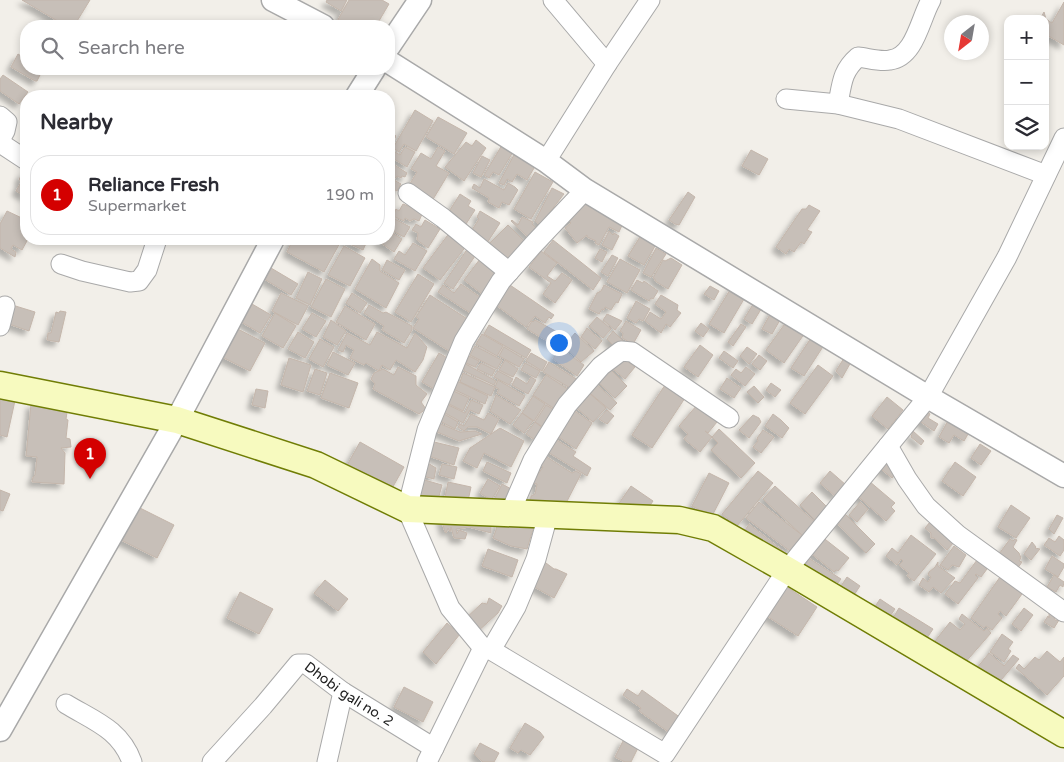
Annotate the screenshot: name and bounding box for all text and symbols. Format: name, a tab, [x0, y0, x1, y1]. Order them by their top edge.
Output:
north arrow	[944, 15, 989, 60]
map controls	[1004, 15, 1049, 150]
button: +	[1004, 15, 1049, 60]
search box	[20, 20, 395, 75]
icon: search	[38, 34, 66, 62]
text: Search here	[78, 37, 185, 59]
button: −	[1004, 60, 1049, 105]
button: layers	[1004, 105, 1049, 150]
text: Nearby	[40, 110, 113, 135]
text: Reliance Fresh	[88, 174, 219, 196]
text: 1	[52, 185, 62, 205]
text: 190 m	[325, 185, 374, 205]
text: Supermarket	[88, 196, 186, 216]
your location	[546, 330, 572, 356]
pin: 1	[74, 438, 106, 479]
street label: Dhobi gali no. 2	[301, 658, 397, 730]

